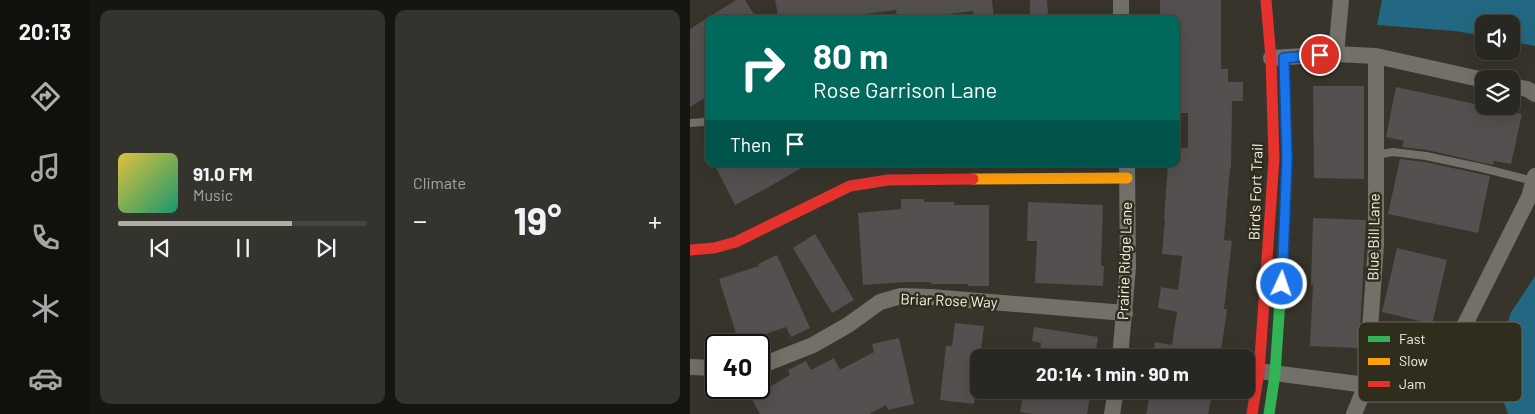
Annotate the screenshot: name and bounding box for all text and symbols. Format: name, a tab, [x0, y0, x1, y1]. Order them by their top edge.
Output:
map controls	[1475, 15, 1520, 115]
button: sound	[1475, 15, 1520, 60]
text: 20:13	[19, 18, 71, 44]
text: 80 m	[813, 34, 888, 76]
pin	[1299, 34, 1341, 76]
icon: right	[730, 35, 795, 100]
icon: arrive	[1306, 41, 1334, 69]
button: layers	[1475, 70, 1520, 115]
text: Rose Garrison Lane	[813, 76, 997, 102]
icon: directions	[28, 79, 63, 114]
icon: arrive	[781, 130, 809, 158]
text: Then	[730, 133, 771, 156]
street label: Bird's Fort Trail	[1244, 143, 1266, 241]
icon: music	[28, 150, 63, 185]
text: 91.0 FM	[193, 162, 253, 185]
text: Climate	[413, 173, 466, 192]
text: Music	[193, 185, 233, 204]
street label: Blue Bill Lane	[1363, 193, 1383, 281]
text: 19°	[514, 197, 561, 243]
street label: Prairie Ridge Lane	[1113, 201, 1135, 320]
text: −	[413, 203, 427, 237]
text: +	[648, 203, 662, 237]
icon: phone	[28, 220, 63, 255]
icon: previous	[146, 234, 174, 262]
icon: pause	[229, 234, 257, 262]
icon: next	[312, 234, 340, 262]
position arrow	[1255, 257, 1307, 309]
street label: Briar Rose Way	[900, 289, 998, 311]
icon: climate	[28, 291, 63, 326]
legend	[1358, 322, 1522, 402]
text: Fast	[1399, 330, 1425, 347]
speed limit sign: 40	[705, 334, 770, 399]
text: Slow	[1399, 352, 1428, 369]
icon: car	[28, 361, 63, 396]
text: 20:14 · 1 min · 90 m	[1036, 362, 1189, 385]
text: Jam	[1399, 375, 1426, 392]

